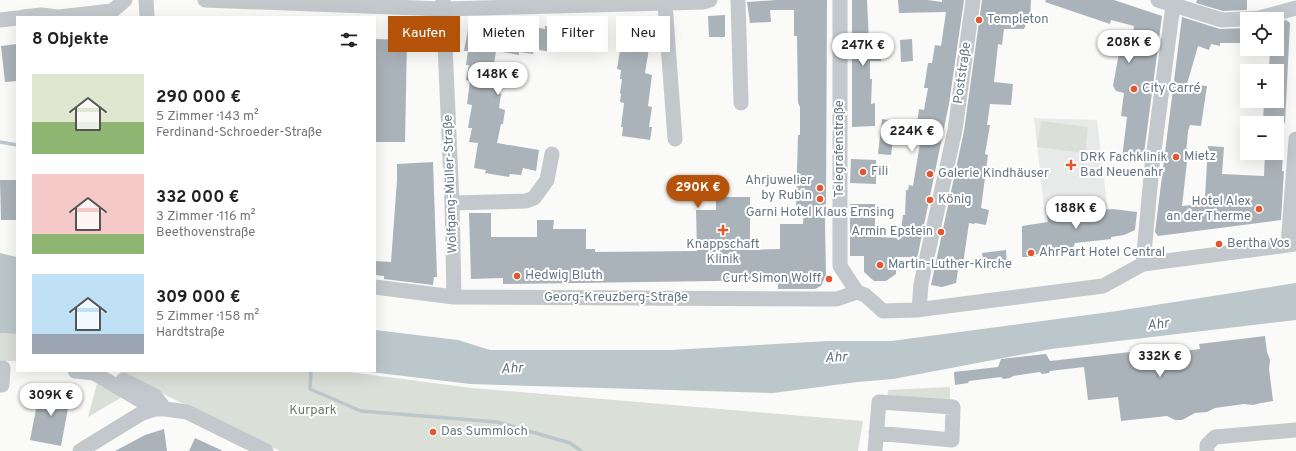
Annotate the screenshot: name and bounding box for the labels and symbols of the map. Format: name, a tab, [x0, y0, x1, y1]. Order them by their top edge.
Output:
place label: Templeton	[987, 12, 1049, 28]
marker: Templeton	[974, 15, 984, 25]
pin: 208K €	[1096, 30, 1162, 64]
pin: 247K €	[830, 33, 896, 67]
street label: Poststraße	[951, 41, 975, 105]
pin: 148K €	[465, 62, 531, 96]
place label: City Carré	[1142, 81, 1200, 97]
marker: City Carré	[1129, 84, 1139, 94]
street label: Telegrafenstraße	[832, 100, 848, 198]
street label: Wolfgang-Müller-Straße	[441, 114, 461, 254]
pin: 224K €	[879, 119, 945, 153]
place label: Mietz	[1184, 149, 1216, 165]
place label: DRK Fachklinik Bad Neuenahr	[1080, 150, 1167, 181]
marker: Mietz	[1171, 152, 1181, 162]
marker: DRK Fachklinik Bad Neuenahr	[1065, 159, 1077, 171]
place label: Fili	[871, 164, 888, 180]
place label: Galerie Kindhäuser	[938, 166, 1049, 182]
marker: Fili	[858, 167, 868, 177]
marker: Galerie Kindhäuser	[925, 169, 935, 179]
place label: Ahrjuwelier by Rubin	[745, 173, 812, 204]
pin: 290K €	[665, 175, 731, 209]
marker: Ahrjuwelier by Rubin	[815, 183, 825, 193]
place label: König	[938, 192, 972, 208]
marker: Garni Hotel Klaus Ernsing	[815, 194, 825, 204]
place label: Hotel Alex an der Therme	[1166, 194, 1251, 225]
marker: König	[925, 195, 935, 205]
pin: 188K €	[1043, 196, 1109, 230]
marker: Hotel Alex an der Therme	[1254, 204, 1264, 214]
place label: Garni Hotel Klaus Ernsing	[746, 205, 894, 221]
marker: Knappschaft Klinik	[717, 224, 729, 236]
place label: Armin Epstein	[851, 224, 933, 240]
marker: Armin Epstein	[936, 227, 946, 237]
place label: Bertha Vos	[1227, 236, 1290, 252]
place label: Knappschaft Klinik	[686, 237, 760, 268]
marker: Bertha Vos	[1214, 239, 1224, 249]
place label: AhrPart Hotel Central	[1039, 245, 1165, 261]
marker: AhrPart Hotel Central	[1026, 248, 1036, 258]
place label: Martin-Luther-Kirche	[888, 257, 1012, 273]
marker: Martin-Luther-Kirche	[875, 260, 885, 270]
place label: Hedwig Bluth	[525, 268, 603, 284]
marker: Hedwig Bluth	[512, 271, 522, 281]
place label: Curt Simon Wolff	[722, 271, 821, 287]
marker: Curt Simon Wolff	[824, 274, 834, 284]
street label: Georg-Kreuzberg-Straße	[544, 290, 688, 306]
water label: Ahr	[1146, 315, 1172, 335]
pin: 332K €	[1127, 344, 1193, 378]
water label: Ahr	[825, 349, 849, 367]
water label: Ahr	[501, 360, 525, 378]
pin: 309K €	[18, 383, 84, 417]
park label: Kurpark	[289, 403, 337, 419]
place label: Das Summloch	[441, 424, 528, 440]
marker: Das Summloch	[428, 427, 438, 437]

